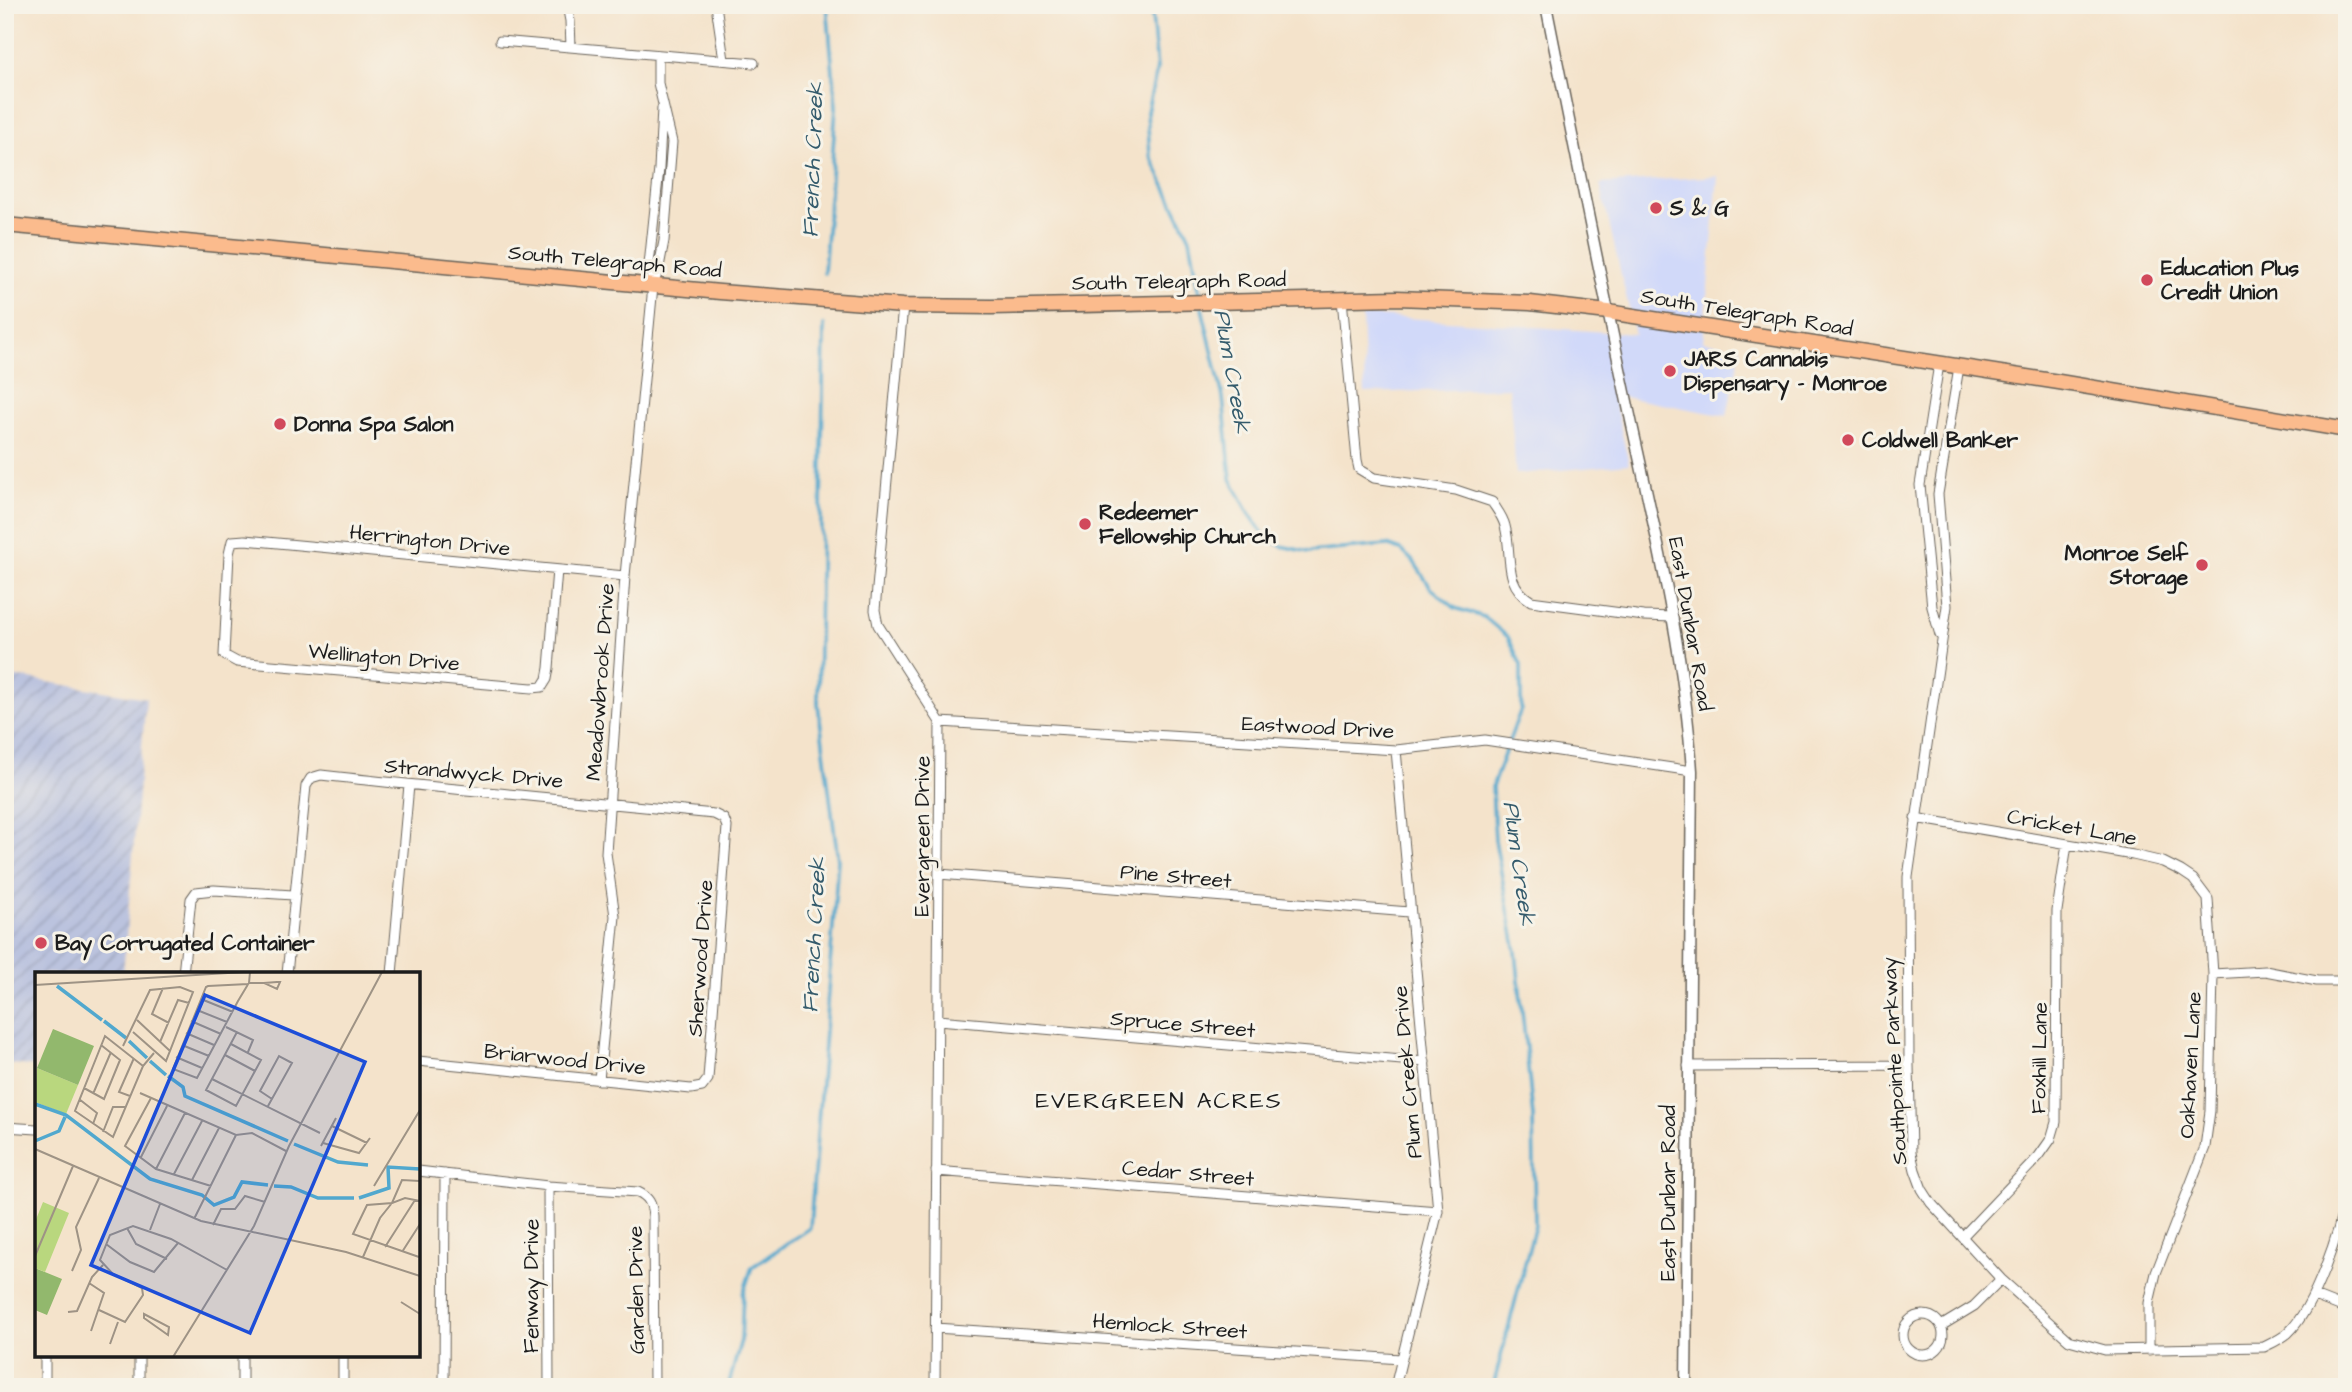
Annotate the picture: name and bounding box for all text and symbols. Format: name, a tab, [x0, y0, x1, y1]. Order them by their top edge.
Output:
water label: French Creek	[794, 81, 832, 238]
place label: S & G	[1669, 194, 1729, 223]
marker: S & G	[1648, 200, 1664, 216]
street label: South Telegraph Road	[507, 238, 723, 287]
place label: Education Plus Credit Union	[2161, 254, 2300, 307]
street label: South Telegraph Road	[1072, 265, 1287, 300]
marker: Education Plus Credit Union	[2139, 272, 2155, 288]
street label: South Telegraph Road	[1639, 281, 1855, 346]
water label: Plum Creek	[1205, 307, 1259, 436]
place label: JARS Cannabis Dispensary - Monroe	[1683, 345, 1888, 401]
marker: JARS Cannabis Dispensary - Monroe	[1662, 363, 1678, 379]
place label: Donna Spa Salon	[294, 410, 454, 440]
marker: Donna Spa Salon	[272, 416, 288, 432]
place label: Coldwell Banker	[1862, 426, 2018, 455]
marker: Coldwell Banker	[1840, 432, 1856, 448]
place label: Redeemer Fellowship Church	[1099, 498, 1276, 552]
marker: Redeemer Fellowship Church	[1077, 516, 1093, 532]
street label: Herrington Drive	[348, 518, 512, 565]
street label: East Dunbar Road	[1661, 535, 1720, 714]
place label: Monroe Self Storage	[2065, 539, 2189, 594]
marker: Monroe Self Storage	[2194, 557, 2210, 573]
street label: Meadowbrook Drive	[579, 582, 622, 782]
street label: Wellington Drive	[307, 636, 461, 681]
street label: Eastwood Drive	[1241, 709, 1395, 746]
street label: Strandwyck Drive	[383, 751, 565, 798]
street label: Evergreen Drive	[908, 756, 939, 916]
water label: Plum Creek	[1494, 799, 1544, 928]
street label: Cricket Lane	[2005, 802, 2139, 853]
water label: French Creek	[794, 856, 834, 1014]
street label: Pine Street	[1119, 857, 1233, 896]
street label: Sherwood Drive	[681, 879, 720, 1037]
place label: Bay Corrugated Container	[55, 929, 315, 961]
marker: Bay Corrugated Container	[33, 935, 49, 951]
street label: Southpointe Parkway	[1875, 956, 1916, 1166]
inset map	[35, 972, 420, 1357]
street label: Plum Creek Drive	[1386, 984, 1429, 1160]
street label: Oakhaven Lane	[2172, 991, 2209, 1139]
street label: Foxhill Lane	[2024, 1002, 2055, 1114]
street label: Spruce Street	[1109, 1004, 1257, 1046]
street label: Briarwood Drive	[483, 1037, 647, 1082]
district label: EVERGREEN ACRES	[1035, 1085, 1283, 1117]
street label: East Dunbar Road	[1654, 1105, 1683, 1281]
street label: Cedar Street	[1121, 1153, 1256, 1194]
street label: Fenway Drive	[517, 1219, 548, 1353]
street label: Garden Drive	[621, 1226, 652, 1354]
street label: Hemlock Street	[1092, 1307, 1249, 1346]

